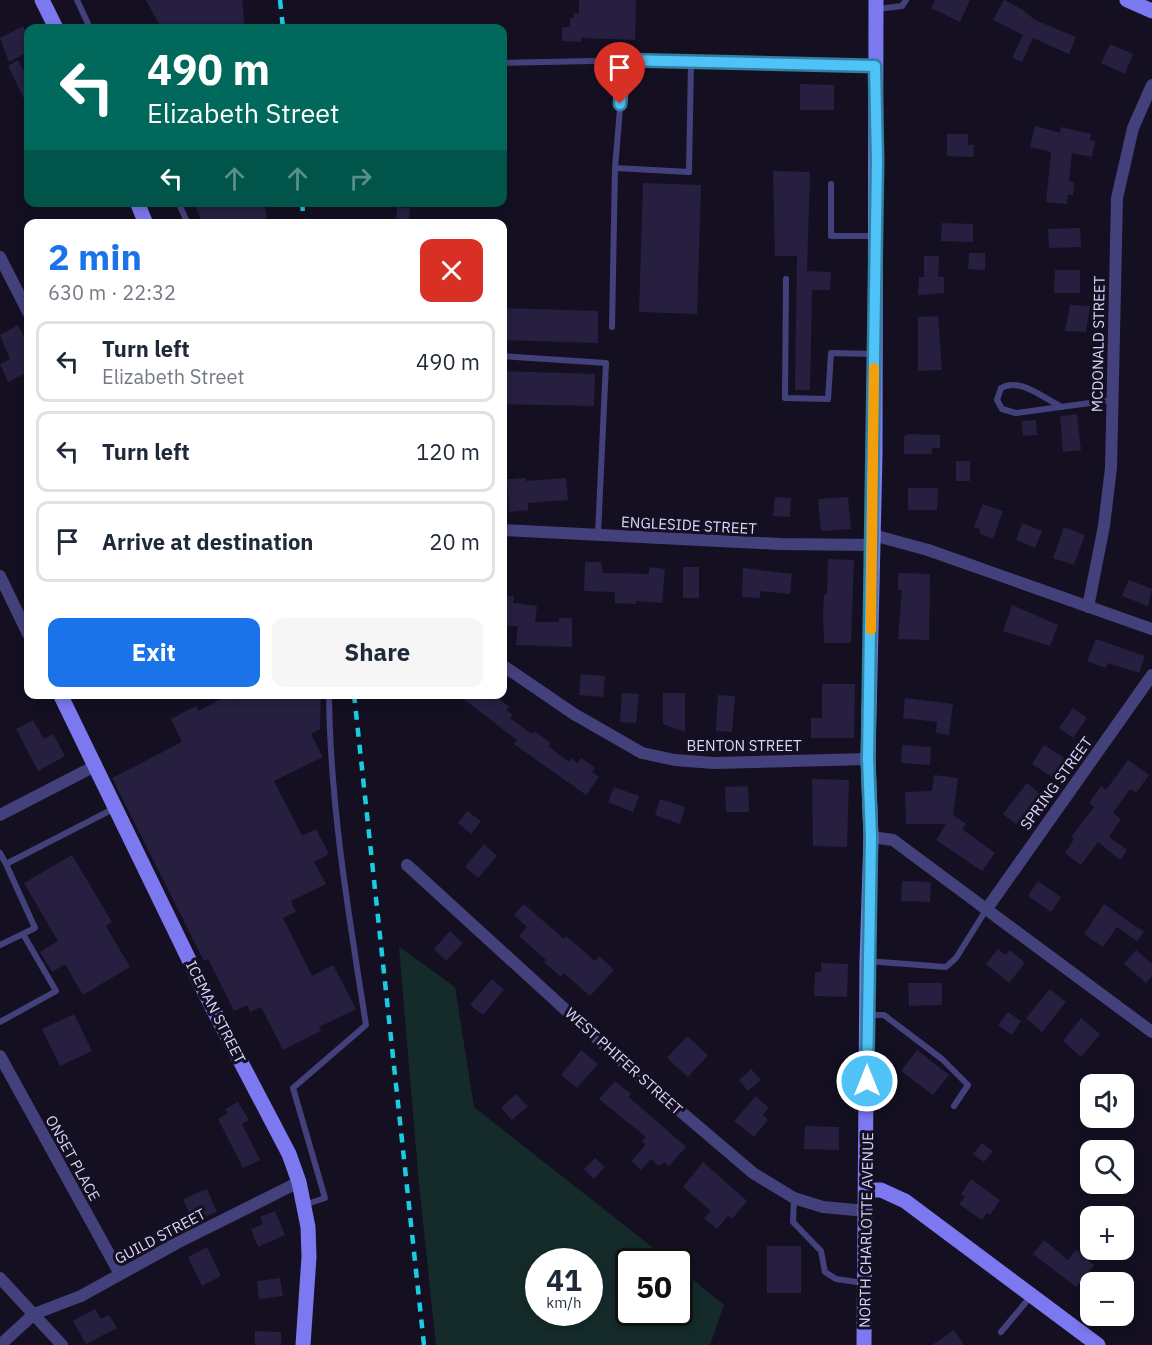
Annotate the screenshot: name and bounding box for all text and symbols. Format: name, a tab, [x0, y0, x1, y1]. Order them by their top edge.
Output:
text: 490 m	[147, 42, 270, 97]
pin	[594, 42, 645, 104]
icon: left	[48, 48, 126, 126]
icon: arrive	[603, 51, 636, 84]
text: Elizabeth Street	[147, 95, 340, 130]
icon: left	[155, 162, 188, 195]
icon: ahead	[218, 162, 251, 195]
icon: ahead	[281, 162, 314, 195]
icon: right	[344, 162, 377, 195]
text: 2 min	[48, 233, 142, 280]
button: close	[420, 239, 483, 302]
street label: MCDONALD STREET	[1087, 275, 1109, 412]
text: 630 m · 22:32	[48, 279, 176, 306]
text: Turn left	[102, 334, 190, 363]
icon: left	[51, 345, 84, 378]
text: 490 m	[416, 347, 480, 376]
text: Elizabeth Street	[102, 363, 245, 390]
icon: left	[51, 435, 84, 468]
text: Turn left	[102, 437, 190, 466]
text: 120 m	[416, 437, 480, 466]
street label: ENGLESIDE STREET	[621, 512, 758, 538]
icon: arrive	[51, 525, 84, 558]
text: Arrive at destination	[102, 527, 313, 556]
text: 20 m	[429, 527, 480, 556]
button: Exit	[48, 618, 260, 687]
button: Share	[272, 618, 483, 687]
street label: SPRING STREET	[1016, 732, 1096, 833]
street label: BENTON STREET	[687, 736, 802, 755]
street label: ICEMAN STREET	[182, 957, 250, 1067]
street label: WEST PHIFER STREET	[561, 1003, 687, 1119]
position arrow	[835, 1049, 899, 1113]
map controls	[1080, 1074, 1134, 1326]
button: sound	[1080, 1074, 1134, 1128]
street label: ONSET PLACE	[42, 1112, 104, 1204]
street label: NORTH CHARLOTTE AVENUE	[855, 1132, 877, 1328]
button: search	[1080, 1140, 1134, 1194]
street label: GUILD STREET	[111, 1204, 209, 1268]
button: +	[1080, 1206, 1134, 1260]
speed limit sign: 50	[615, 1248, 693, 1326]
text: 41	[546, 1260, 582, 1299]
button: −	[1080, 1272, 1134, 1326]
text: km/h	[546, 1293, 582, 1312]

